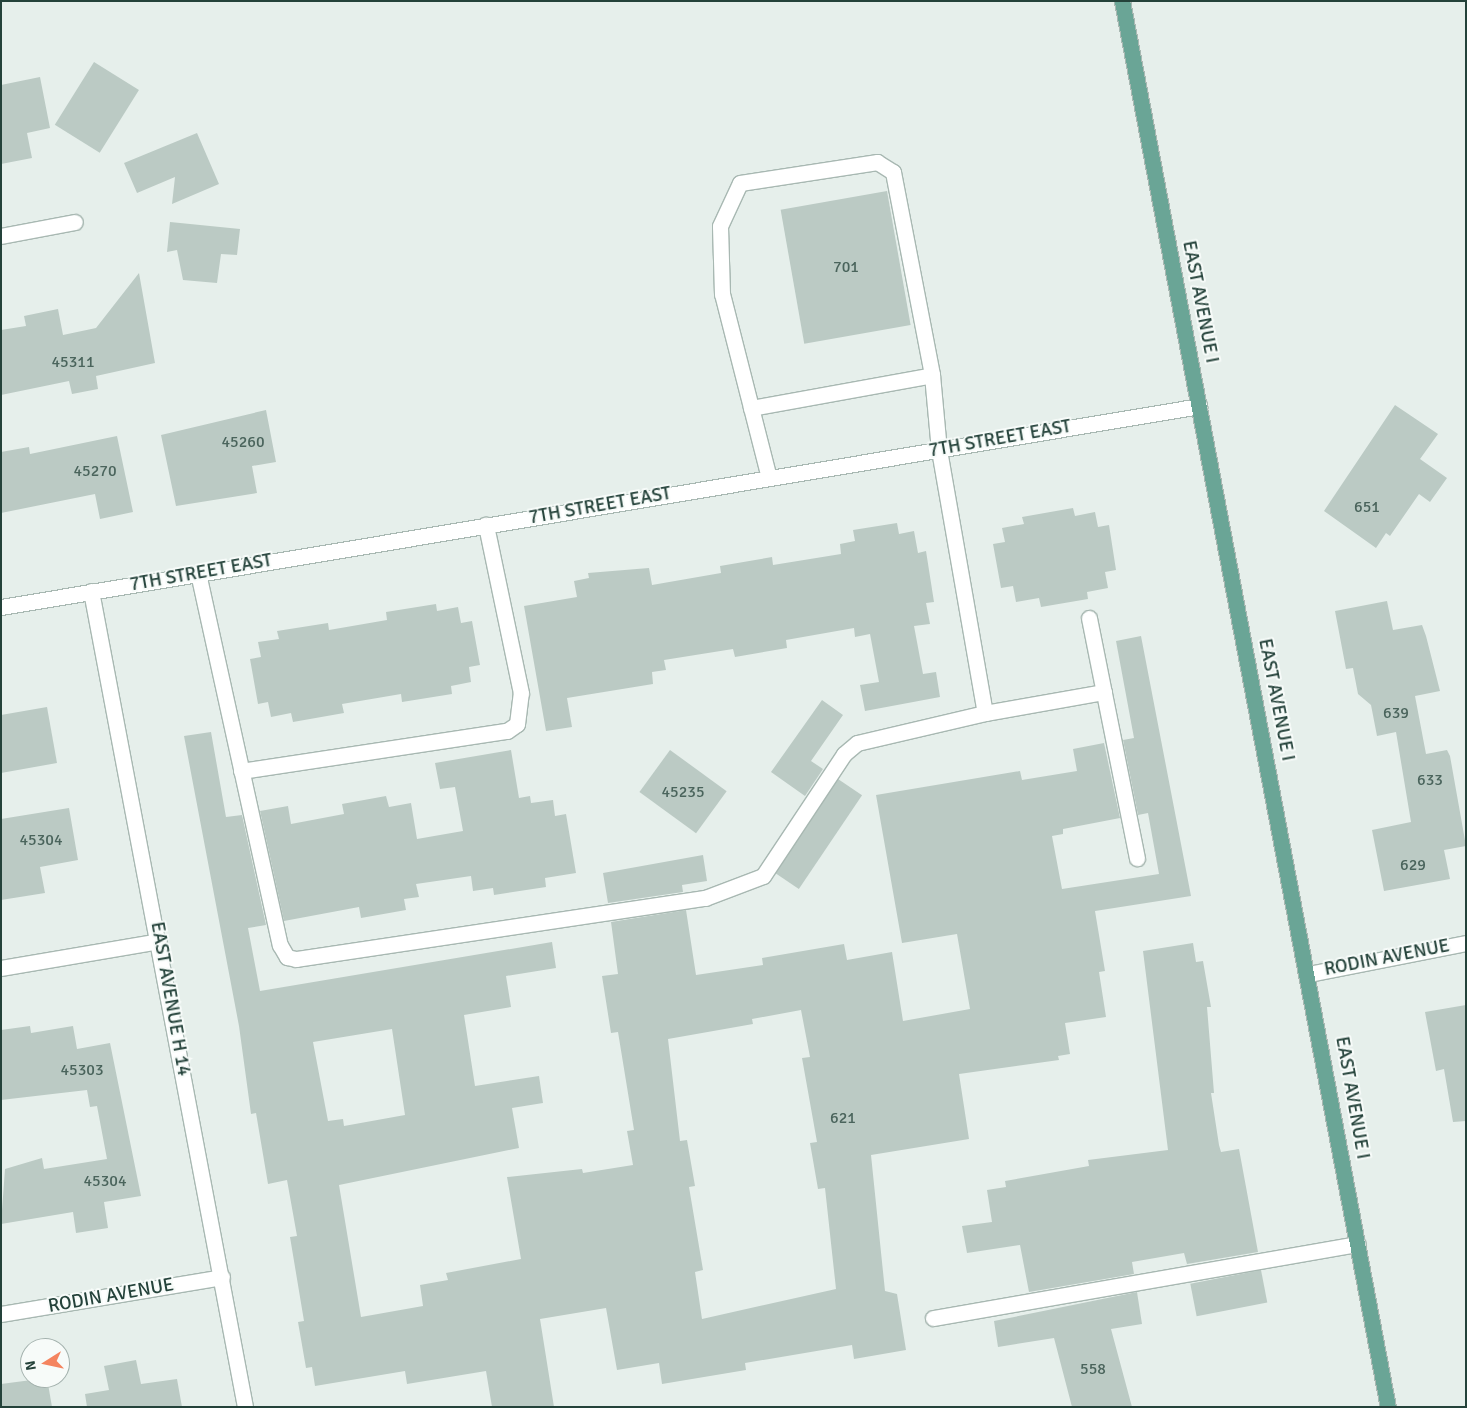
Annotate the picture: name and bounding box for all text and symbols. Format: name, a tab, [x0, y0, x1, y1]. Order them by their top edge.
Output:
street label: EAST AVENUE I	[1177, 239, 1223, 365]
house number: 701	[833, 257, 859, 277]
house number: 45311	[51, 352, 95, 372]
street label: 7TH STREET EAST	[927, 415, 1073, 463]
house number: 45260	[221, 432, 265, 452]
house number: 45270	[73, 461, 117, 481]
street label: 7TH STREET EAST	[527, 482, 673, 530]
house number: 651	[1354, 497, 1380, 517]
street label: 7TH STREET EAST	[128, 549, 274, 597]
street label: EAST AVENUE I	[1253, 637, 1299, 763]
house number: 639	[1383, 703, 1409, 723]
house number: 633	[1417, 770, 1443, 790]
house number: 45235	[661, 782, 705, 802]
house number: 45304	[19, 830, 63, 850]
house number: 629	[1400, 855, 1426, 875]
street label: EAST AVENUE H 14	[145, 920, 195, 1078]
street label: RODIN AVENUE	[1322, 935, 1452, 981]
street label: EAST AVENUE I	[1330, 1035, 1374, 1161]
house number: 45303	[60, 1060, 104, 1080]
house number: 621	[830, 1108, 856, 1128]
house number: 45304	[83, 1171, 127, 1191]
street label: RODIN AVENUE	[46, 1274, 176, 1318]
north arrow	[20, 1338, 70, 1388]
text: N	[22, 1359, 40, 1372]
house number: 558	[1080, 1359, 1106, 1379]

